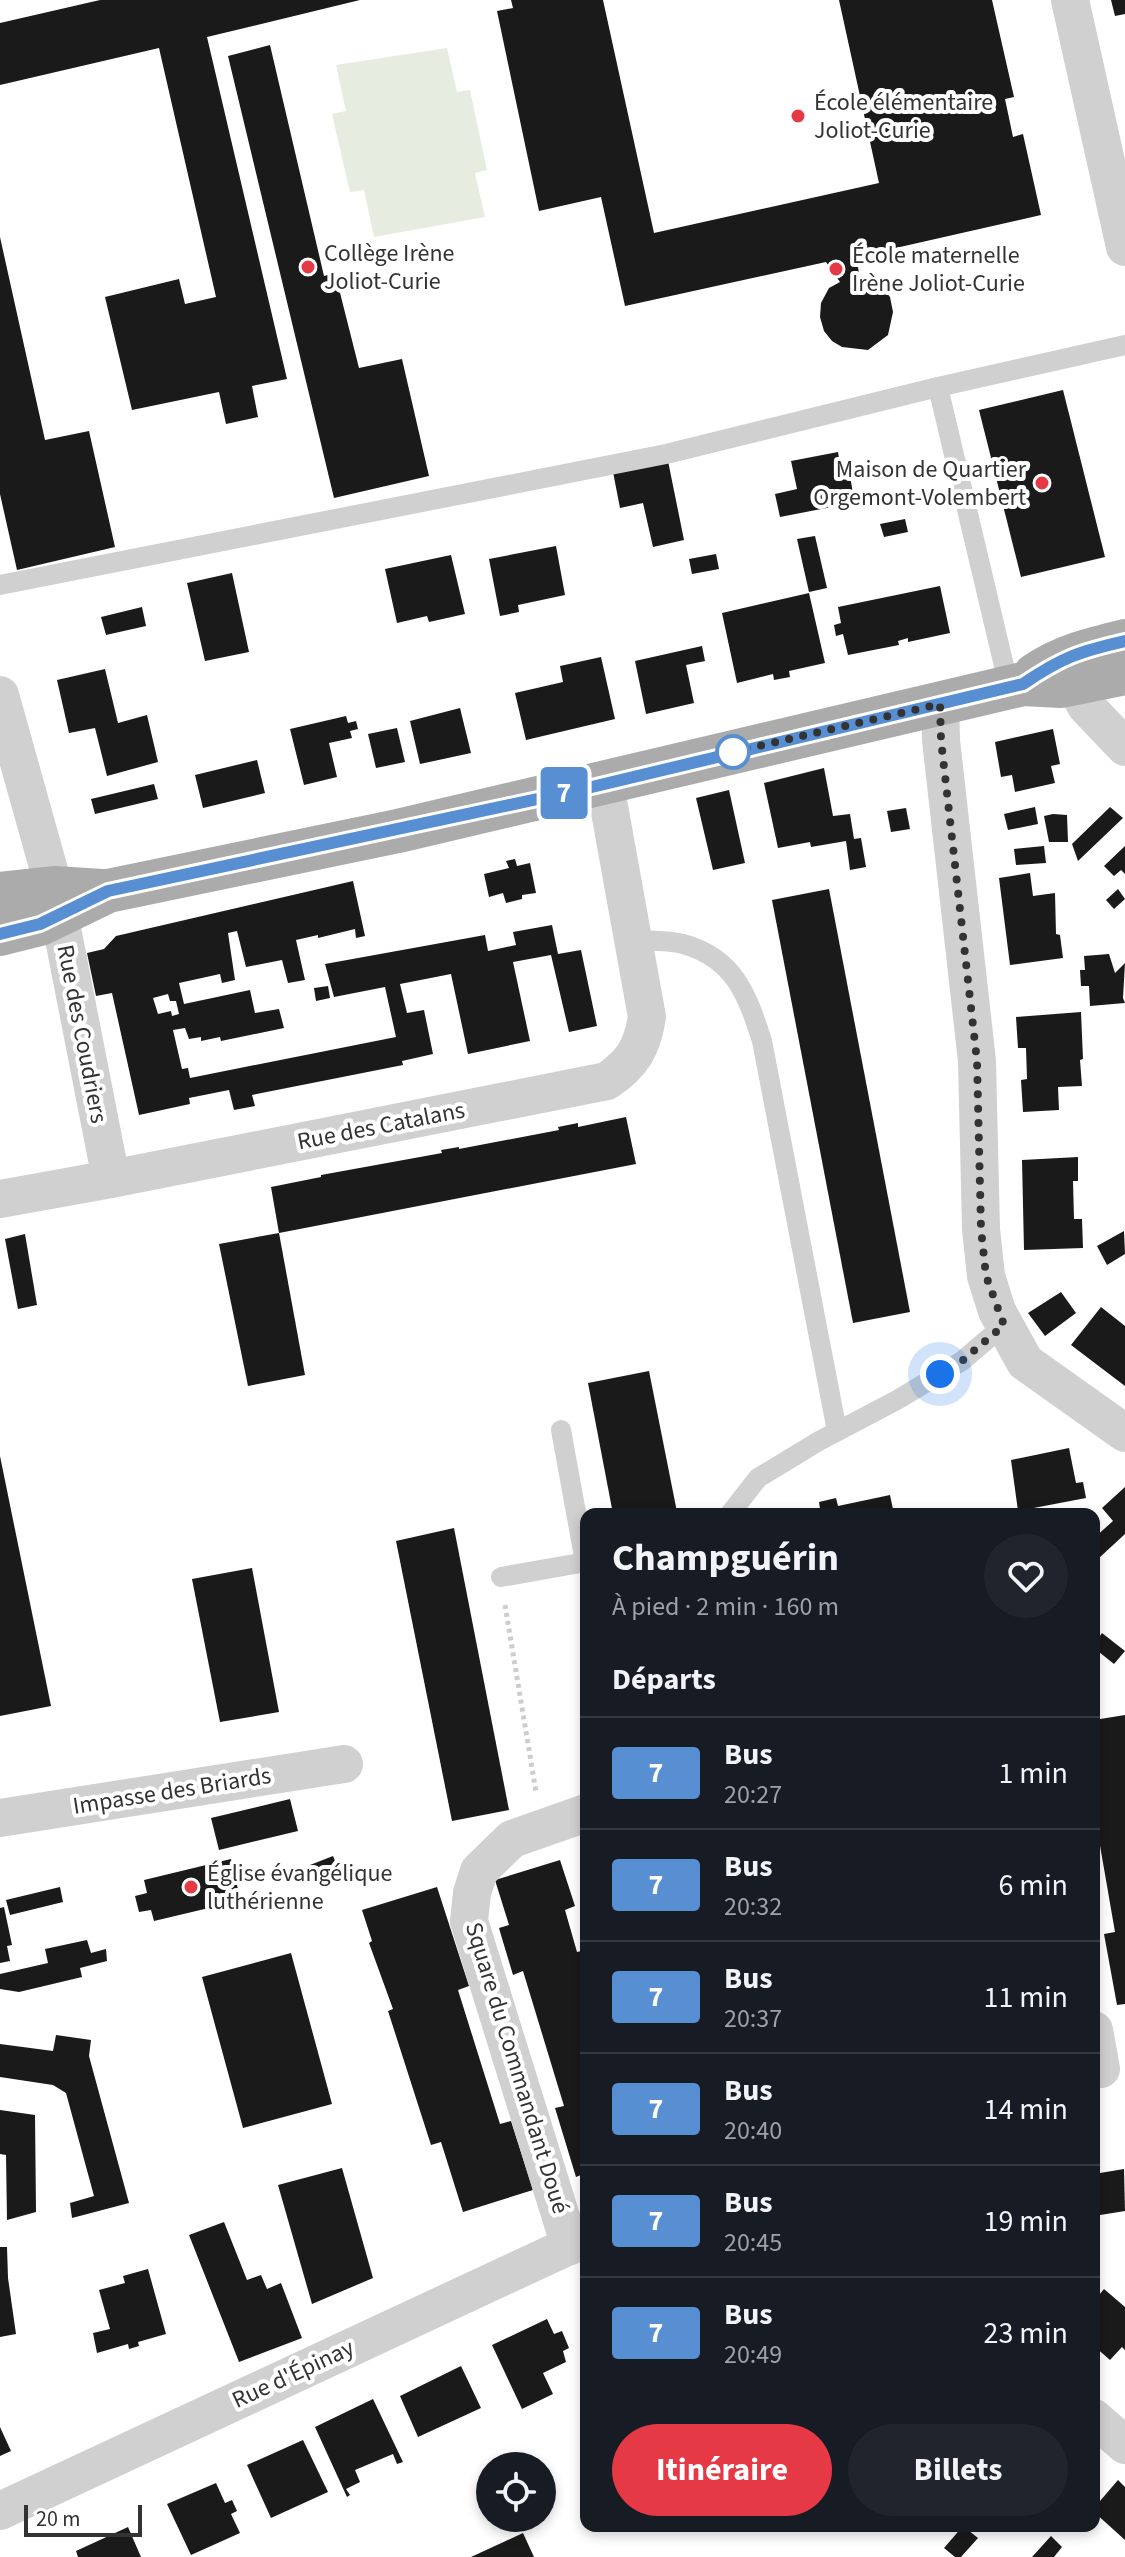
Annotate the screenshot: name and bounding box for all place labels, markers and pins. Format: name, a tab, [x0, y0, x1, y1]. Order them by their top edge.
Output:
place label: École élémentaire Joliot-Curie	[814, 85, 993, 148]
marker: École élémentaire Joliot-Curie	[789, 107, 807, 125]
place label: Collège Irène Joliot-Curie	[324, 236, 454, 299]
place label: École maternelle Irène Joliot-Curie	[852, 238, 1025, 301]
marker: Collège Irène Joliot-Curie	[299, 258, 317, 276]
marker: École maternelle Irène Joliot-Curie	[827, 260, 845, 278]
place label: Maison de Quartier Orgemont-Volembert	[813, 452, 1027, 515]
marker: Maison de Quartier Orgemont-Volembert	[1033, 474, 1051, 492]
unlabelled marker	[716, 735, 750, 769]
place label: Église évangélique luthérienne	[207, 1856, 392, 1919]
marker: Église évangélique luthérienne	[182, 1878, 200, 1896]

